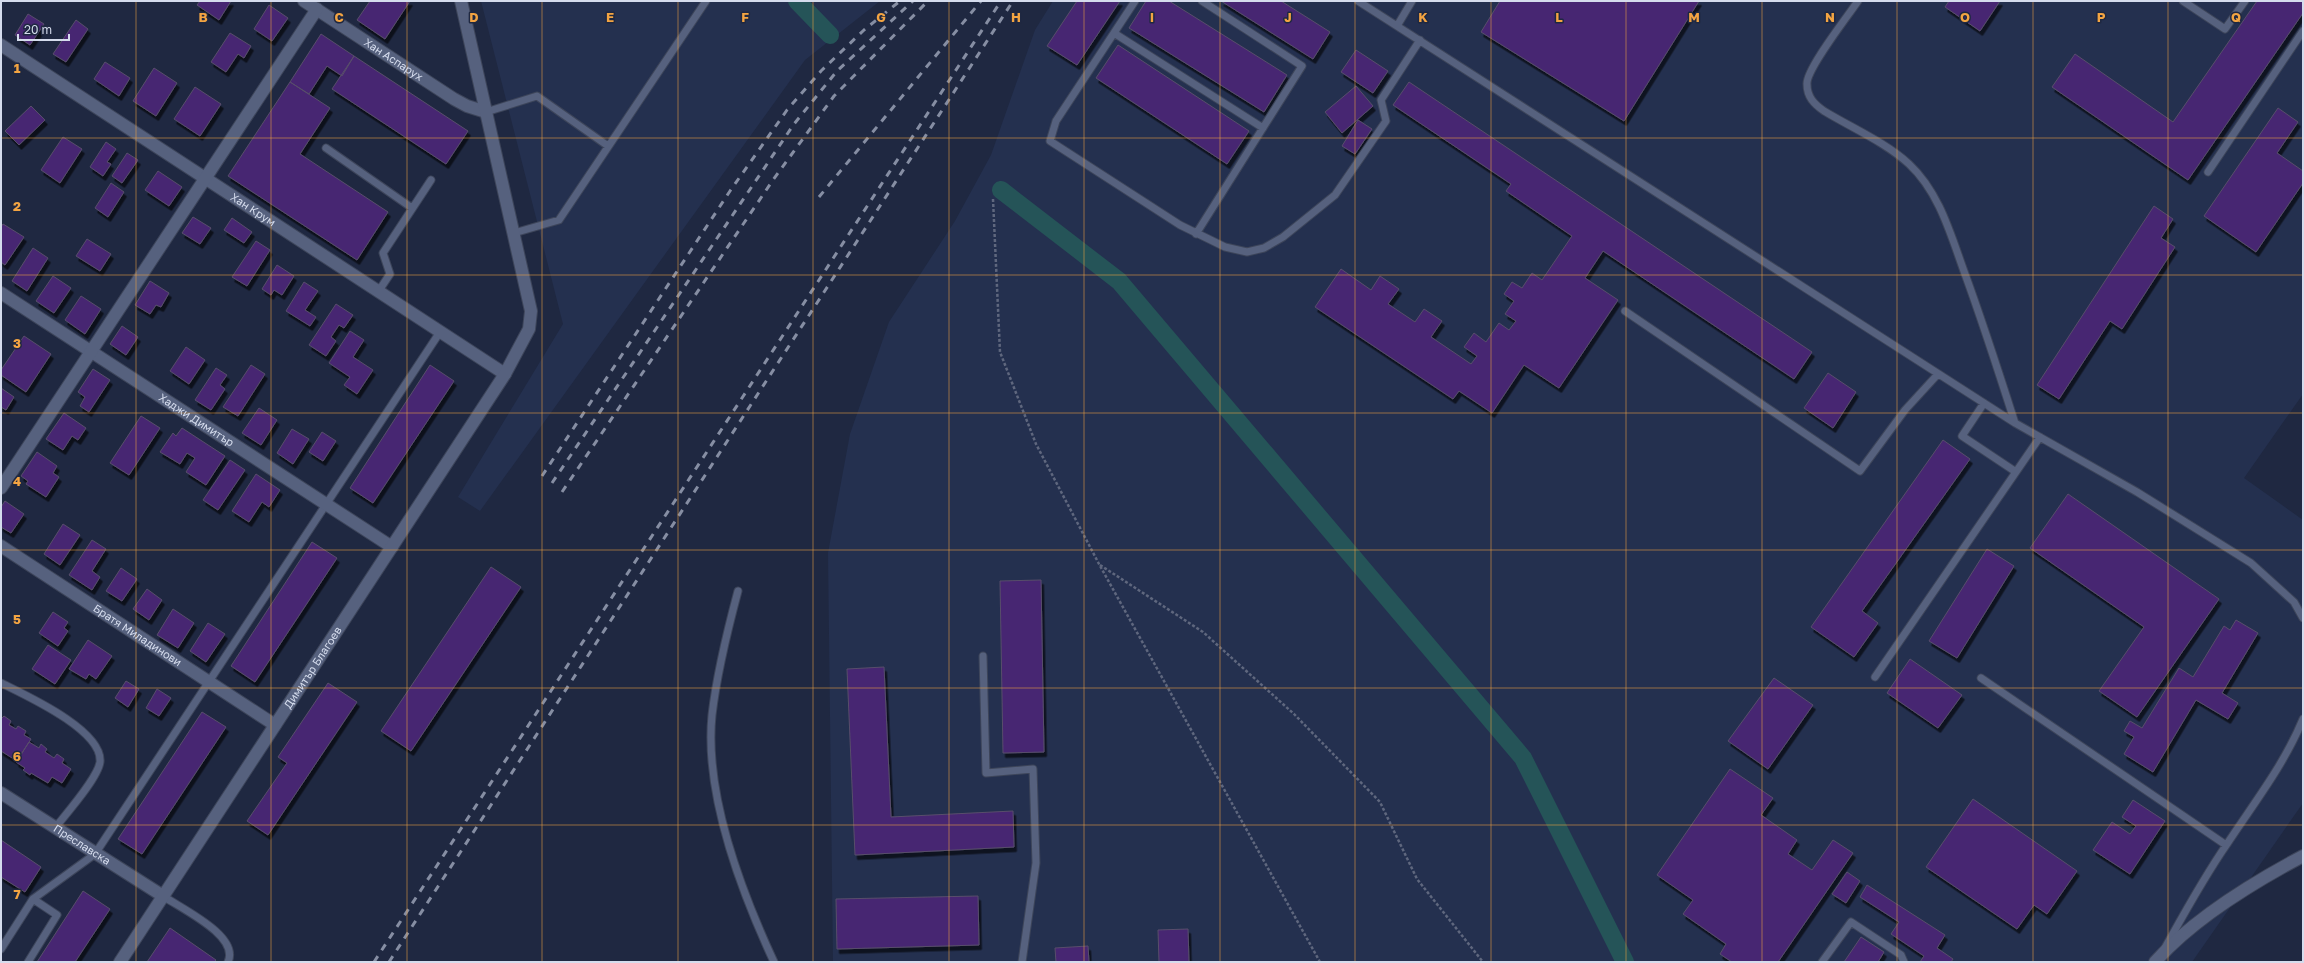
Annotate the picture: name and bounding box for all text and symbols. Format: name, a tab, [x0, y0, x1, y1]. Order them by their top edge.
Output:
text: B	[198, 9, 208, 25]
text: C	[334, 9, 344, 25]
text: D	[469, 9, 479, 25]
text: E	[606, 9, 614, 25]
text: F	[741, 9, 749, 25]
text: G	[876, 9, 886, 25]
text: H	[1011, 9, 1021, 25]
text: I	[1150, 9, 1154, 25]
text: J	[1284, 9, 1292, 25]
text: K	[1418, 9, 1428, 25]
text: L	[1555, 9, 1563, 25]
text: M	[1688, 9, 1700, 25]
text: N	[1825, 9, 1835, 25]
text: O	[1960, 9, 1970, 25]
text: P	[2097, 9, 2106, 25]
text: Q	[2231, 9, 2241, 25]
scale bar	[18, 16, 69, 42]
text: 20 m	[24, 22, 52, 37]
street label: Хан Аспарух	[362, 35, 426, 83]
text: 1	[14, 60, 21, 76]
street label: Хан Крум	[228, 190, 278, 229]
text: 2	[13, 198, 21, 214]
text: 3	[13, 335, 21, 351]
street label: Хаджи Димитър	[157, 390, 237, 449]
text: 4	[13, 473, 21, 489]
street label: Братя Миладинови	[91, 601, 184, 668]
text: 5	[13, 611, 21, 627]
street label: Димитър Благоев	[281, 624, 344, 711]
text: 6	[13, 748, 21, 764]
street label: Преславска	[51, 821, 113, 867]
text: 7	[13, 886, 21, 902]

